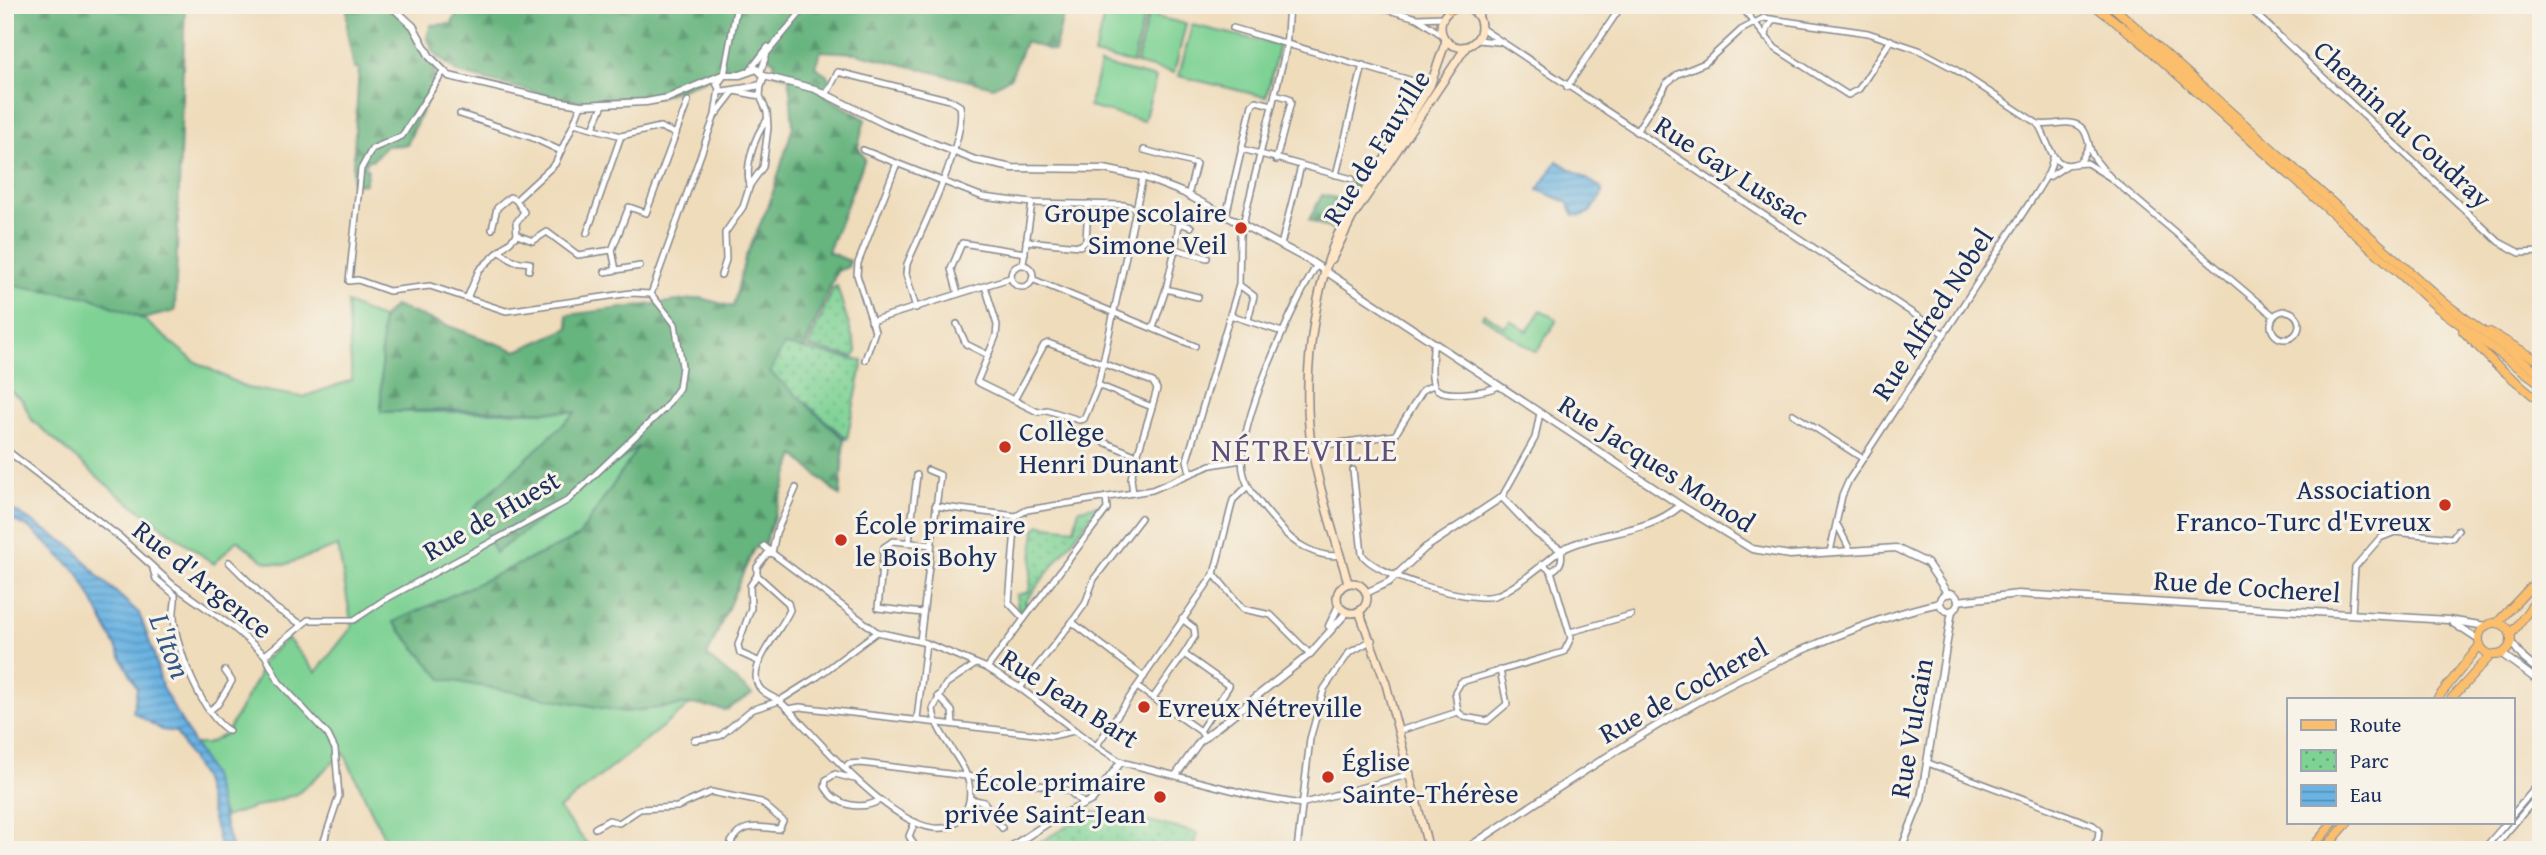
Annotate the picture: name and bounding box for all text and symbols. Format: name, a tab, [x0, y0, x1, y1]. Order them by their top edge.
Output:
street label: Chemin du Coudray	[2305, 30, 2502, 217]
street label: Rue de Fauville	[1311, 61, 1440, 232]
street label: Rue Gay Lussac	[1647, 104, 1818, 235]
place label: Groupe scolaire Simone Veil	[1045, 191, 1227, 264]
street label: Rue Alfred Nobel	[1861, 219, 2003, 408]
marker: Groupe scolaire Simone Veil	[1233, 220, 1249, 236]
street label: Rue Jacques Monod	[1551, 383, 1764, 542]
place label: Collège Henri Dunant	[1019, 410, 1179, 483]
district label: NÉTREVILLE	[1211, 426, 1399, 473]
marker: Collège Henri Dunant	[997, 439, 1013, 455]
street label: Rue de Huest	[414, 459, 567, 570]
place label: Association Franco-Turc d'Evreux	[2176, 468, 2432, 541]
marker: Association Franco-Turc d'Evreux	[2437, 497, 2453, 513]
place label: École primaire le Bois Bohy	[855, 503, 1026, 576]
street label: Rue d'Argence	[125, 509, 282, 648]
marker: École primaire le Bois Bohy	[833, 532, 849, 548]
street label: Rue de Cocherel	[2152, 559, 2342, 612]
water label: L'Iton	[138, 606, 203, 685]
street label: Rue de Cocherel	[1591, 626, 1775, 753]
street label: Rue Jean Bart	[993, 637, 1148, 758]
street label: Rue Vulcain	[1878, 655, 1943, 801]
place label: Evreux Nétreville	[1158, 686, 1362, 727]
legend	[2287, 698, 2514, 824]
marker: Evreux Nétreville	[1136, 699, 1152, 715]
text: Route	[2350, 709, 2402, 740]
place label: Église Sainte-Thérèse	[1342, 740, 1519, 813]
text: Parc	[2350, 745, 2389, 776]
place label: École primaire privée Saint-Jean	[944, 760, 1146, 833]
marker: Église Sainte-Thérèse	[1320, 769, 1336, 785]
text: Eau	[2350, 779, 2383, 810]
marker: École primaire privée Saint-Jean	[1152, 789, 1168, 805]

